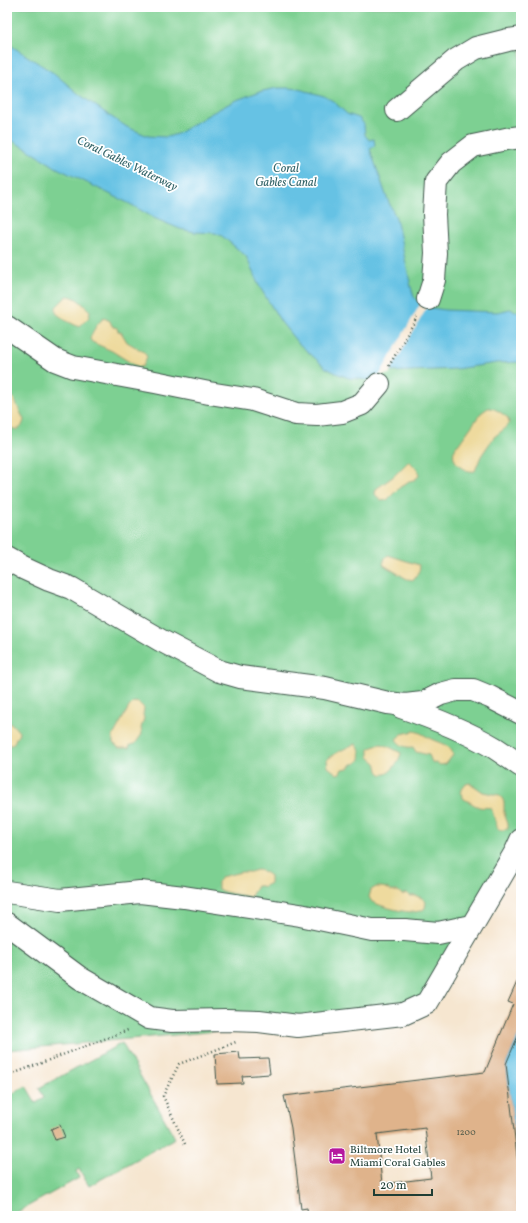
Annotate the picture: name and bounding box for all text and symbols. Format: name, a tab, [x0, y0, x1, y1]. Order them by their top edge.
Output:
water label: Coral Gables Waterway	[74, 133, 180, 196]
water label: Coral Gables Canal	[255, 161, 317, 191]
house number: 1200	[456, 1126, 476, 1139]
place label: Biltmore Hotel Miami Coral Gables	[350, 1143, 446, 1171]
hotel icon: Biltmore Hotel Miami Coral Gables	[327, 1146, 347, 1166]
scale bar	[374, 1171, 432, 1197]
text: 20 m	[380, 1178, 407, 1194]

